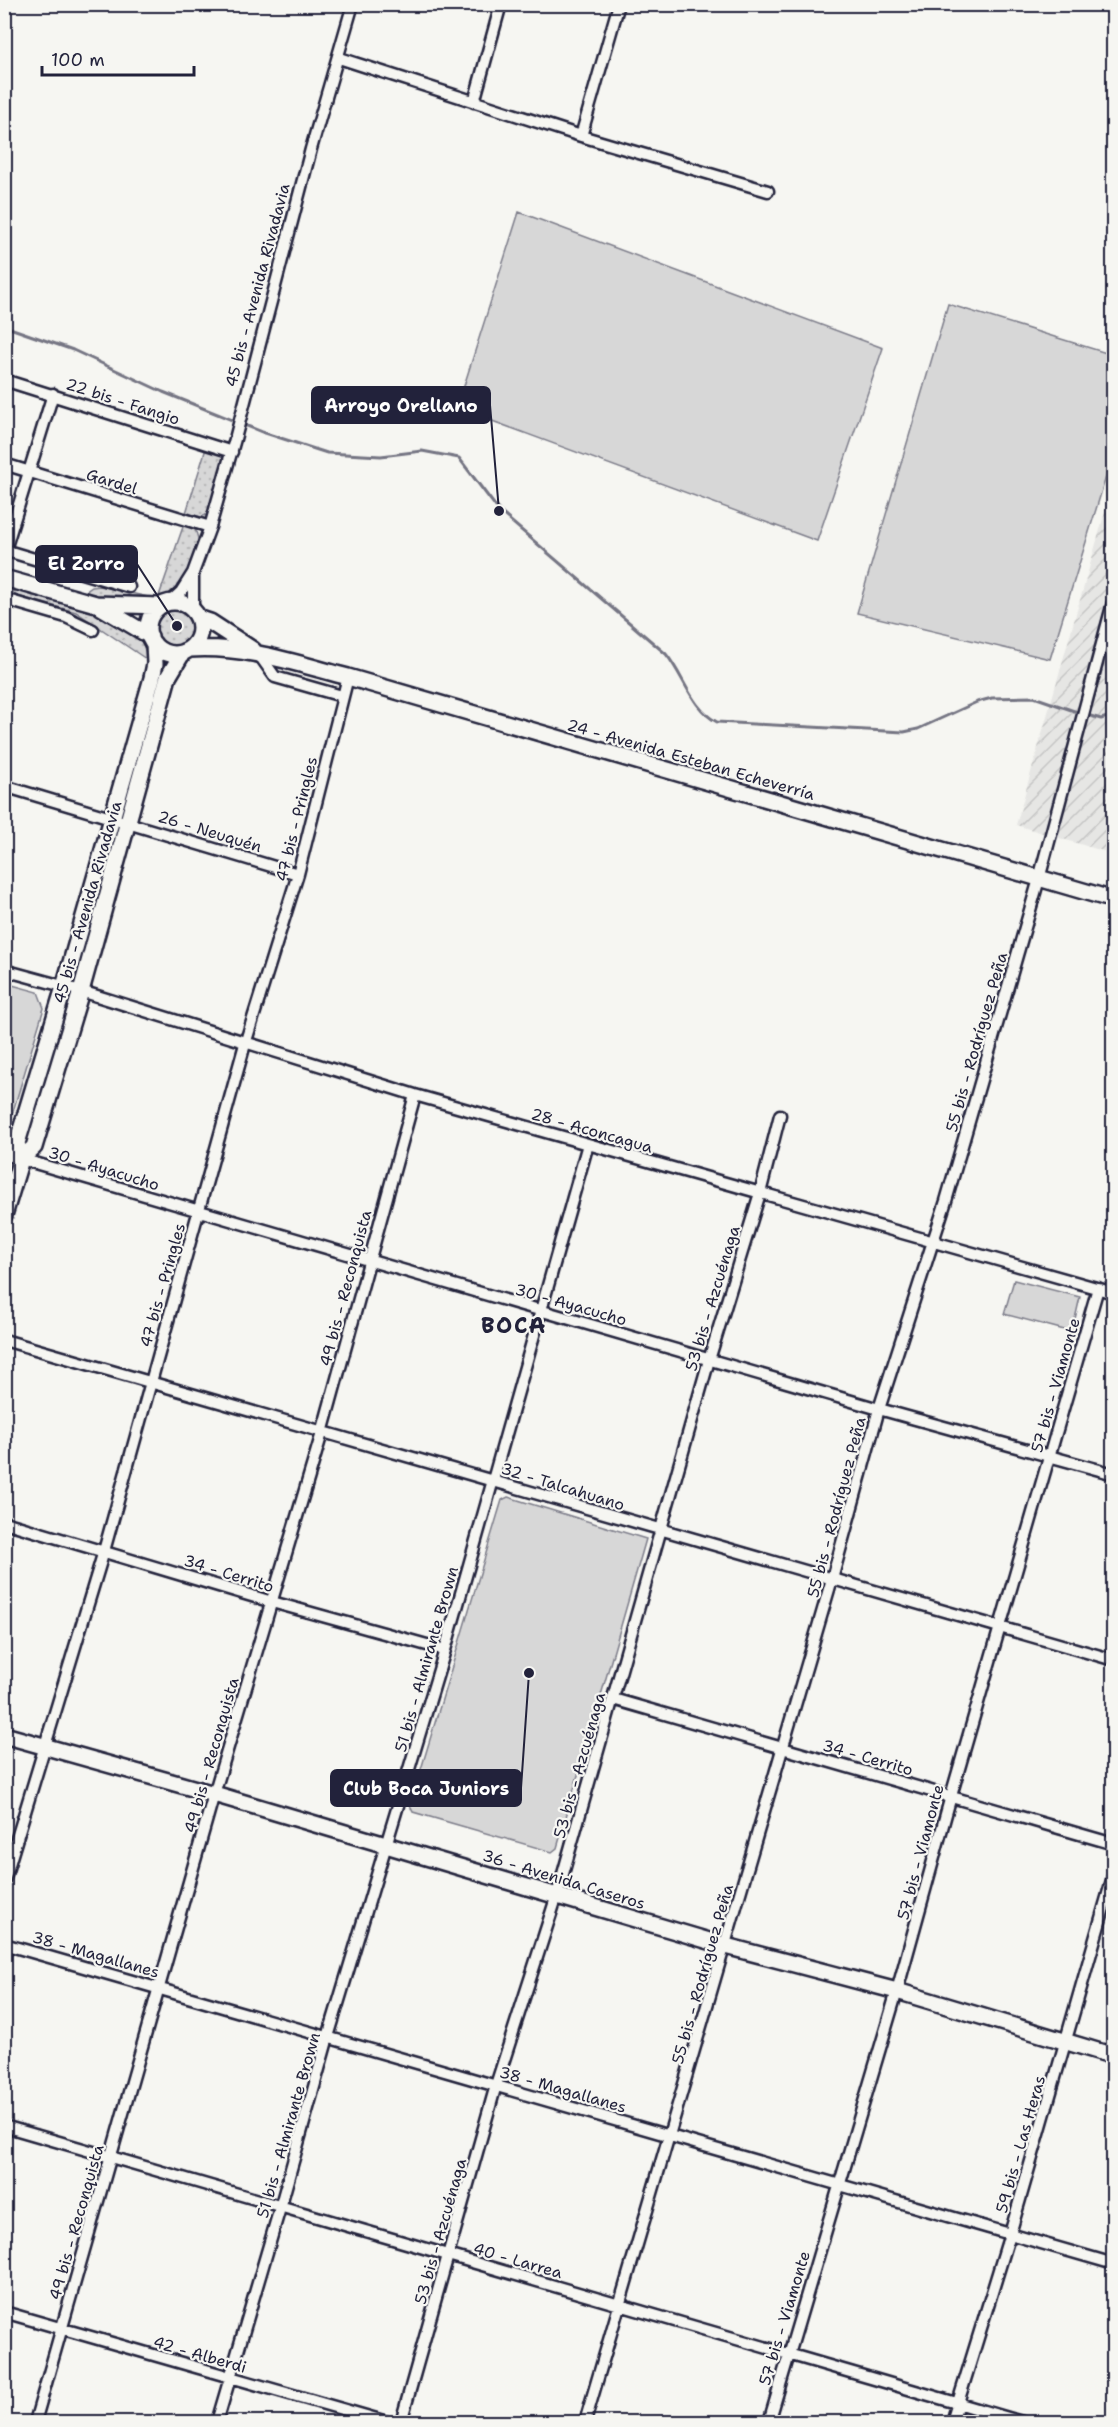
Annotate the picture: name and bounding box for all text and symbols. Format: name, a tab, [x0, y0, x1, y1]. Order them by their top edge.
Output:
scale bar	[42, 39, 194, 77]
text: 100 m	[51, 48, 105, 72]
street label: 45 bis - Avenida Rivadavia	[220, 181, 295, 389]
street label: 22 bis - Fangio	[63, 373, 182, 430]
callout: Arroyo Orellano	[312, 387, 490, 423]
text: Arroyo Orellano	[324, 394, 478, 418]
street label: Gardel	[84, 464, 140, 499]
callout: El Zorro	[36, 546, 137, 582]
text: El Zorro	[47, 552, 125, 576]
street label: 24 - Avenida Esteban Echeverría	[565, 714, 817, 805]
street label: 47 bis - Pringles	[271, 754, 322, 884]
street label: 45 bis - Avenida Rivadavia	[48, 798, 127, 1006]
street label: 26 - Neuquén	[155, 806, 265, 857]
street label: 55 bis - Rodríguez Peña	[941, 950, 1012, 1134]
street label: 28 - Aconcagua	[529, 1103, 655, 1158]
street label: 30 - Ayacucho	[46, 1142, 162, 1195]
street label: 49 bis - Reconquista	[315, 1208, 376, 1368]
street label: 47 bis - Pringles	[135, 1221, 190, 1350]
street label: 53 bis - Azcuénaga	[680, 1223, 745, 1373]
street label: 30 - Ayacucho	[513, 1279, 629, 1330]
district label: BOCA	[481, 1311, 547, 1340]
street label: 57 bis - Viamonte	[1026, 1315, 1085, 1455]
street label: 55 bis - Rodríguez Peña	[802, 1415, 871, 1600]
street label: 32 - Talcahuano	[498, 1458, 627, 1515]
street label: 34 - Cerrito	[181, 1550, 277, 1597]
street label: 51 bis - Almirante Brown	[390, 1564, 463, 1754]
street label: 49 bis - Reconquista	[179, 1675, 244, 1835]
street label: 53 bis - Azcuénaga	[549, 1690, 610, 1841]
street label: 34 - Cerrito	[820, 1735, 916, 1780]
callout: Club Boca Juniors	[331, 1770, 521, 1806]
text: Club Boca Juniors	[343, 1777, 509, 1801]
street label: 57 bis - Viamonte	[892, 1782, 949, 1922]
street label: 36 - Avenida Caseros	[480, 1845, 648, 1914]
street label: 55 bis - Rodríguez Peña	[667, 1882, 738, 2066]
street label: 38 - Magallanes	[30, 1926, 162, 1983]
street label: 51 bis - Almirante Brown	[252, 2030, 325, 2220]
street label: 38 - Magallanes	[497, 2061, 629, 2118]
street label: 59 bis - Las Heras	[991, 2073, 1050, 2215]
street label: 49 bis - Reconquista	[44, 2142, 109, 2302]
street label: 53 bis - Azcuénaga	[410, 2156, 471, 2307]
street label: 40 - Larrea	[471, 2238, 565, 2283]
street label: 57 bis - Viamonte	[754, 2248, 815, 2388]
street label: 42 - Alberdi	[151, 2331, 249, 2378]

